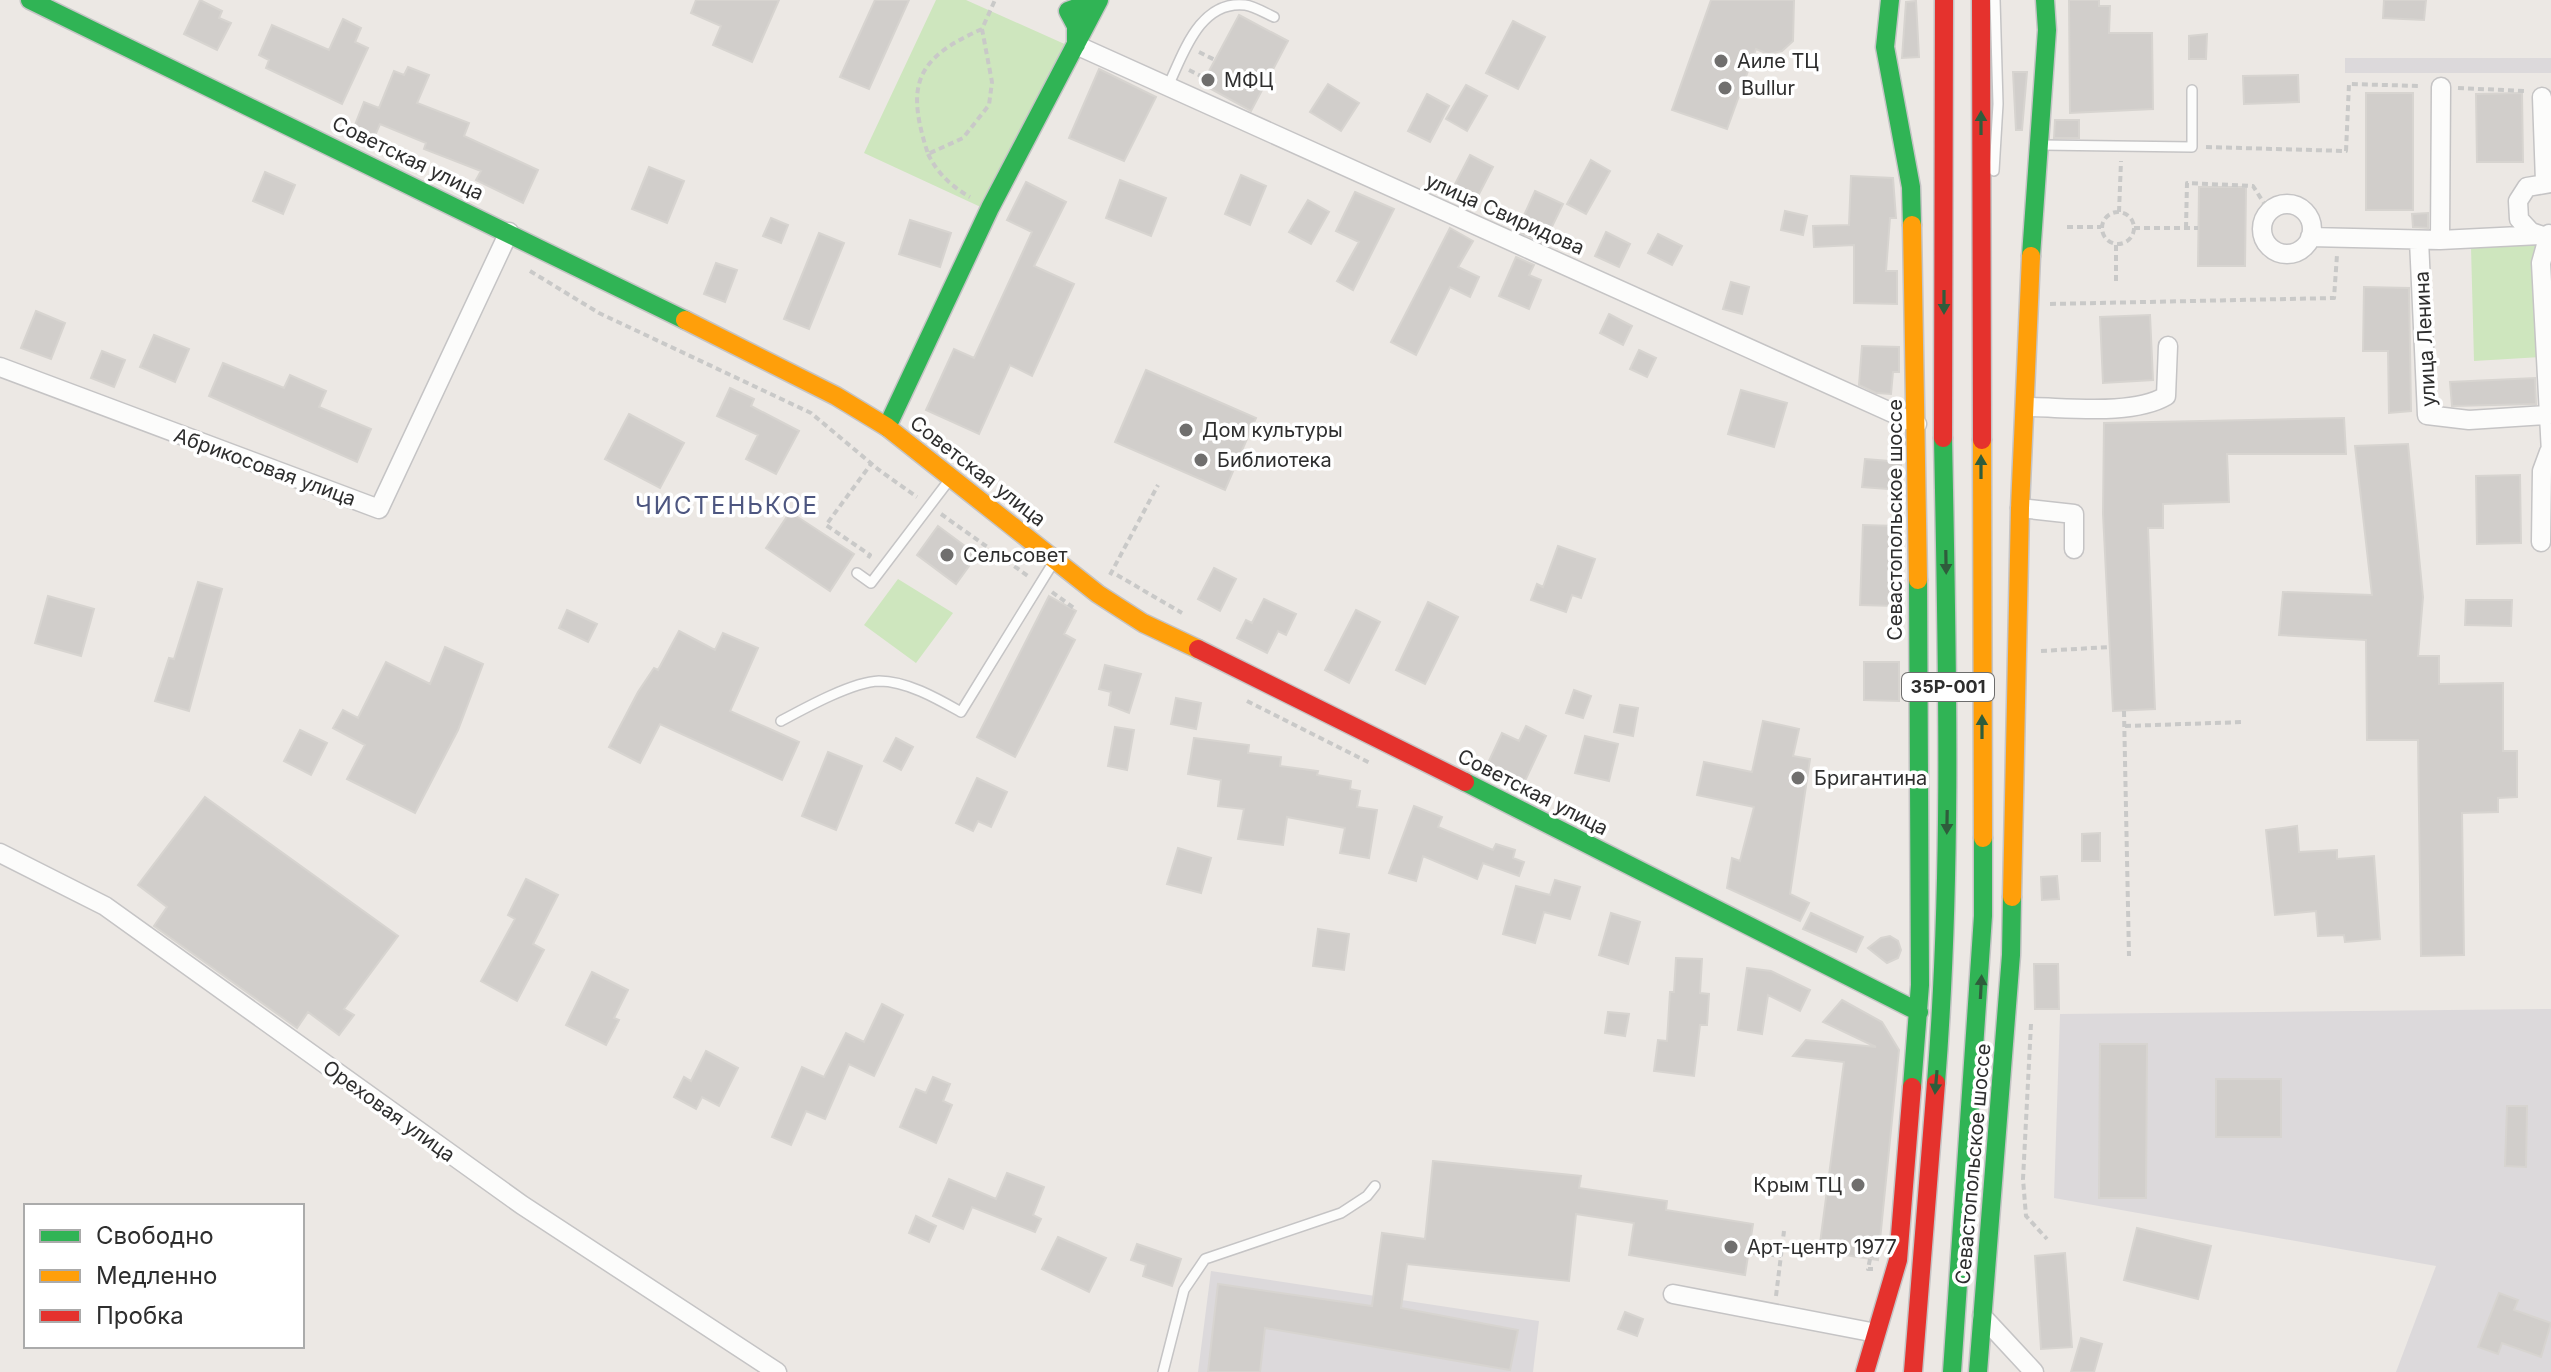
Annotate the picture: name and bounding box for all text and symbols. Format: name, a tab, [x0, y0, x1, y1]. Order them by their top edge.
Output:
place label: Аиле ТЦ	[1737, 49, 1819, 73]
marker: Аиле ТЦ	[1712, 52, 1730, 70]
place label: МФЦ	[1224, 68, 1274, 92]
marker: МФЦ	[1199, 71, 1217, 89]
place label: Bullur	[1741, 76, 1795, 100]
marker: Bullur	[1716, 79, 1734, 97]
one-way arrow	[1975, 110, 1987, 135]
street label: Советская улица	[328, 111, 488, 205]
street label: улица Свиридова	[1422, 168, 1588, 260]
street label: улица Ленина	[2409, 271, 2441, 407]
one-way arrow	[1938, 290, 1950, 315]
street label: Севастопольское шоссе	[1883, 399, 1907, 641]
street label: Советская улица	[905, 411, 1051, 531]
place label: Дом культуры	[1202, 418, 1343, 442]
marker: Дом культуры	[1177, 421, 1195, 439]
street label: Абрикосовая улица	[171, 423, 359, 511]
place label: Библиотека	[1217, 448, 1332, 472]
marker: Библиотека	[1192, 451, 1210, 469]
one-way arrow	[1975, 454, 1987, 479]
district label: ЧИСТЕНЬКОЕ	[635, 491, 819, 520]
place label: Сельсовет	[963, 543, 1068, 567]
marker: Сельсовет	[938, 546, 956, 564]
one-way arrow	[1939, 550, 1952, 575]
road number: 35Р-001	[1902, 673, 1994, 701]
one-way arrow	[1976, 714, 1988, 739]
street label: Советская улица	[1454, 744, 1612, 840]
place label: Бригантина	[1814, 766, 1927, 790]
marker: Бригантина	[1789, 769, 1807, 787]
one-way arrow	[1941, 810, 1954, 835]
one-way arrow	[1975, 974, 1988, 999]
street label: Севастопольское шоссе	[1951, 1043, 1995, 1285]
street label: Ореховая улица	[318, 1055, 460, 1167]
one-way arrow	[1929, 1069, 1942, 1094]
place label: Крым ТЦ	[1753, 1173, 1843, 1197]
marker: Крым ТЦ	[1849, 1176, 1867, 1194]
legend	[24, 1204, 304, 1348]
text: Свободно	[96, 1221, 214, 1250]
place label: Арт-центр 1977	[1747, 1235, 1897, 1259]
marker: Арт-центр 1977	[1722, 1238, 1740, 1256]
text: Медленно	[96, 1261, 217, 1290]
text: Пробка	[96, 1301, 184, 1330]

